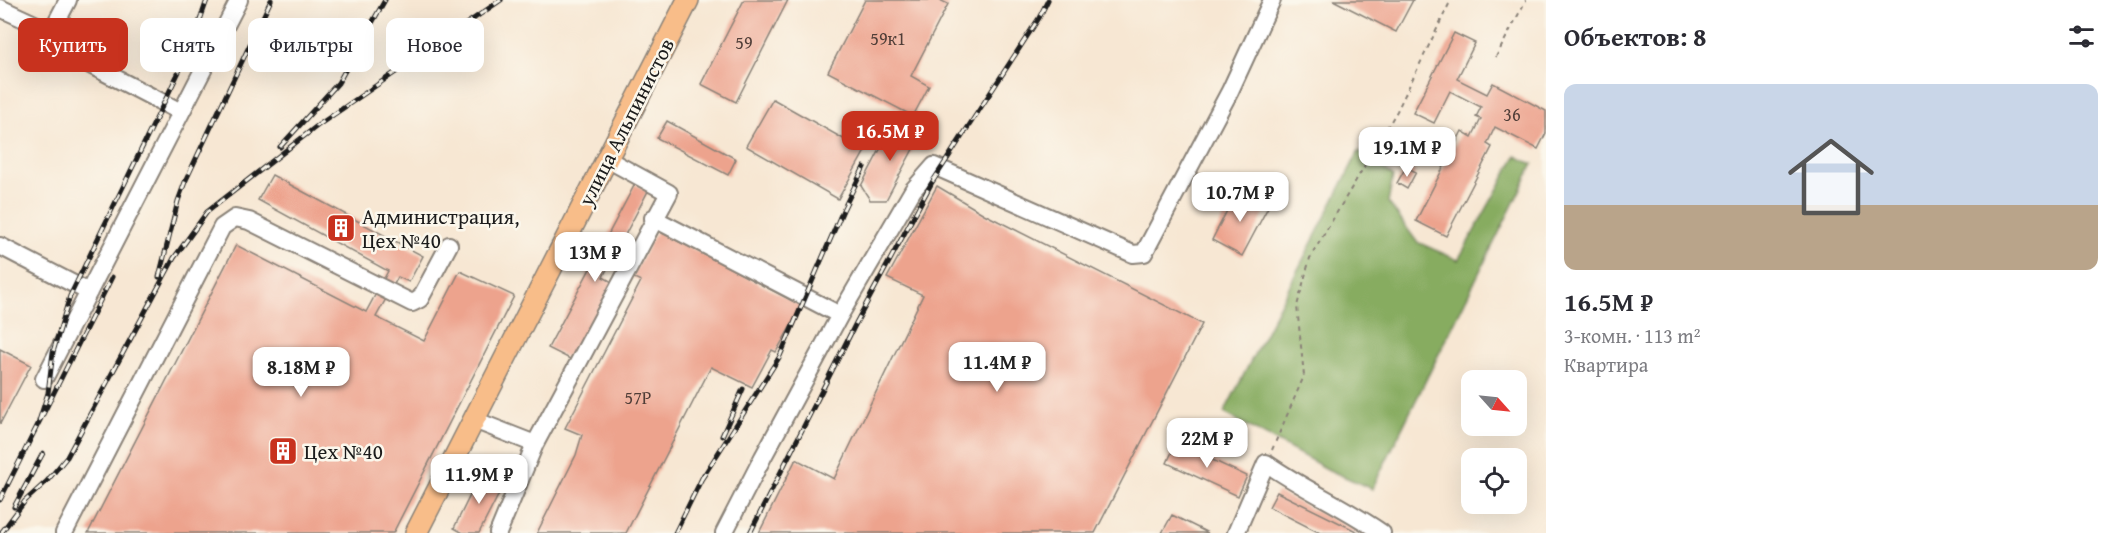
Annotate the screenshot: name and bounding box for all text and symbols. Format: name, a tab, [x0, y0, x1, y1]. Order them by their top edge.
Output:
text: Объектов: 8	[1564, 17, 1707, 56]
chip: Купить	[18, 18, 128, 72]
chip: Снять	[140, 18, 236, 72]
chip: Фильтры	[248, 18, 374, 72]
chip: Новое	[386, 18, 484, 72]
icon: filters	[2065, 20, 2098, 53]
house number: 59к1	[870, 25, 906, 52]
house number: 59	[735, 29, 753, 56]
street label: улица Альпинистов	[570, 33, 682, 212]
house number: 36	[1503, 101, 1521, 128]
pin: 16.5M ₽	[835, 111, 945, 162]
text: 16.5M ₽	[856, 116, 924, 145]
icon: home	[1777, 123, 1885, 231]
pin: 19.1M ₽	[1352, 127, 1462, 178]
text: 19.1M ₽	[1373, 132, 1441, 161]
pin: 10.7M ₽	[1185, 172, 1295, 223]
text: 10.7M ₽	[1206, 177, 1274, 206]
place label: Администрация, Цех №40	[362, 201, 519, 256]
building icon: Администрация, Цех №40	[325, 212, 357, 244]
pin: 13M ₽	[553, 232, 637, 283]
text: 13M ₽	[569, 237, 621, 266]
text: 16.5M ₽	[1564, 282, 1653, 321]
text: 3-комн. · 113 m²	[1564, 321, 1700, 350]
pin: 11.4M ₽	[942, 342, 1052, 393]
pin: 8.18M ₽	[246, 347, 356, 398]
text: 11.4M ₽	[963, 347, 1031, 376]
text: Квартира	[1564, 350, 1648, 379]
text: 8.18M ₽	[267, 352, 335, 381]
north arrow	[1461, 370, 1527, 436]
map controls	[1461, 370, 1527, 514]
house number: 57Р	[624, 384, 652, 411]
pin: 22M ₽	[1165, 418, 1249, 469]
text: 22M ₽	[1181, 423, 1233, 452]
building icon: Цех №40	[267, 435, 299, 467]
place label: Цех №40	[304, 436, 383, 467]
button: locate	[1461, 448, 1527, 514]
pin: 11.9M ₽	[424, 454, 534, 505]
text: 11.9M ₽	[445, 459, 513, 488]

